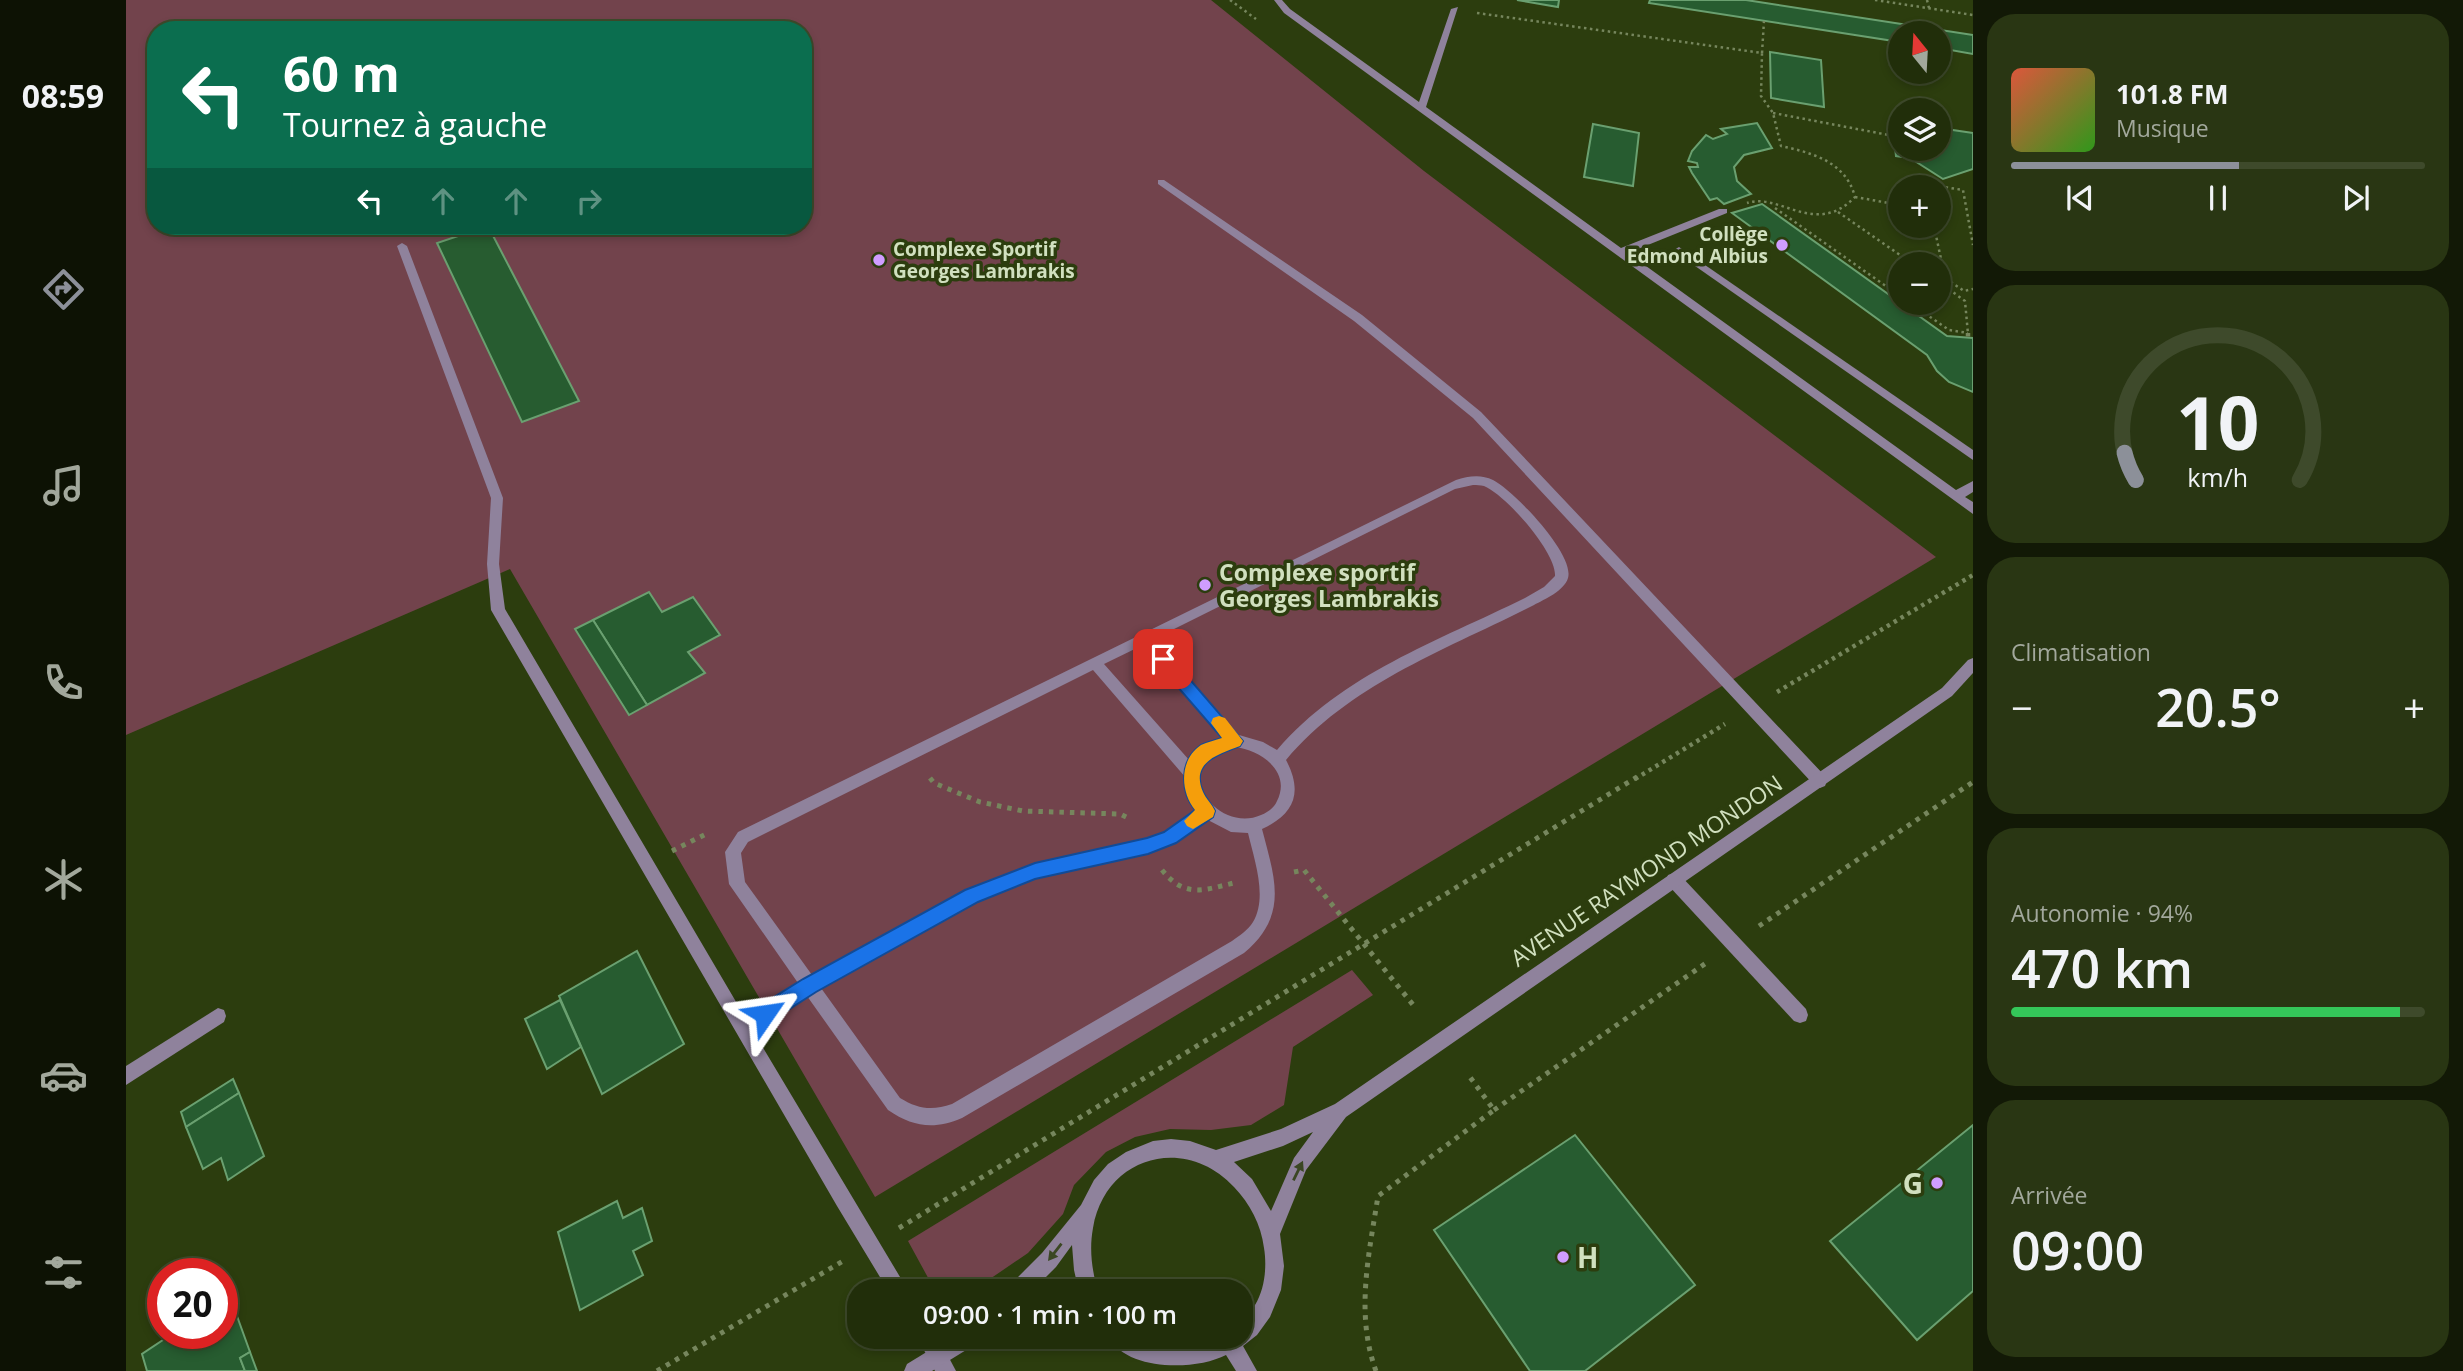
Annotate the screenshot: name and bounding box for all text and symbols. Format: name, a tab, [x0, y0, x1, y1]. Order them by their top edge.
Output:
north arrow	[1888, 21, 1951, 84]
map controls	[1888, 21, 1951, 315]
text: 60 m	[283, 40, 400, 106]
icon: left	[168, 49, 259, 140]
text: 08:59	[22, 74, 104, 117]
text: 101.8 FM	[2116, 76, 2228, 112]
button: layers	[1888, 98, 1951, 161]
text: Tournez à gauche	[283, 103, 547, 146]
text: Musique	[2116, 112, 2209, 144]
button: +	[1888, 175, 1951, 238]
icon: previous	[2061, 179, 2099, 217]
icon: pause	[2199, 179, 2237, 217]
icon: next	[2337, 179, 2375, 217]
icon: left	[351, 182, 389, 220]
icon: ahead	[424, 182, 462, 220]
icon: ahead	[497, 182, 535, 220]
icon: right	[570, 182, 608, 220]
place label: Collège Edmond Albius	[1627, 221, 1768, 269]
place label: Complexe Sportif Georges Lambrakis	[893, 236, 1075, 284]
marker: Collège Edmond Albius	[1774, 237, 1790, 253]
marker: Complexe Sportif Georges Lambrakis	[871, 252, 887, 268]
button: −	[1888, 252, 1951, 315]
icon: directions	[39, 265, 88, 314]
text: 10	[2176, 373, 2260, 472]
text: km/h	[2188, 460, 2248, 494]
icon: music	[39, 461, 88, 510]
place label: Complexe sportif Georges Lambrakis	[1219, 556, 1439, 614]
marker: Complexe sportif Georges Lambrakis	[1197, 577, 1213, 593]
pin	[1133, 629, 1193, 689]
text: Climatisation	[2011, 636, 2151, 668]
icon: arrive	[1144, 640, 1182, 678]
icon: phone	[39, 658, 88, 707]
text: 20.5°	[2155, 671, 2281, 742]
text: −	[2011, 681, 2033, 733]
text: +	[2403, 681, 2425, 733]
street label: AVENUE RAYMOND MONDON	[1504, 767, 1788, 973]
icon: climate	[39, 855, 88, 904]
text: Autonomie · 94%	[2011, 897, 2193, 929]
text: 470 km	[2011, 932, 2193, 1003]
position arrow	[728, 977, 802, 1051]
icon: car	[39, 1051, 88, 1100]
one-way arrow	[1292, 1161, 1304, 1181]
place label: G	[1903, 1164, 1923, 1202]
marker: G	[1929, 1175, 1945, 1191]
text: Arrivée	[2011, 1179, 2087, 1211]
text: 09:00	[2011, 1214, 2144, 1285]
place label: H	[1577, 1238, 1598, 1276]
one-way arrow	[1047, 1243, 1062, 1261]
icon: filters	[39, 1248, 88, 1297]
marker: H	[1555, 1249, 1571, 1265]
speed limit sign: 20	[147, 1258, 238, 1349]
text: 09:00 · 1 min · 100 m	[923, 1296, 1177, 1332]

